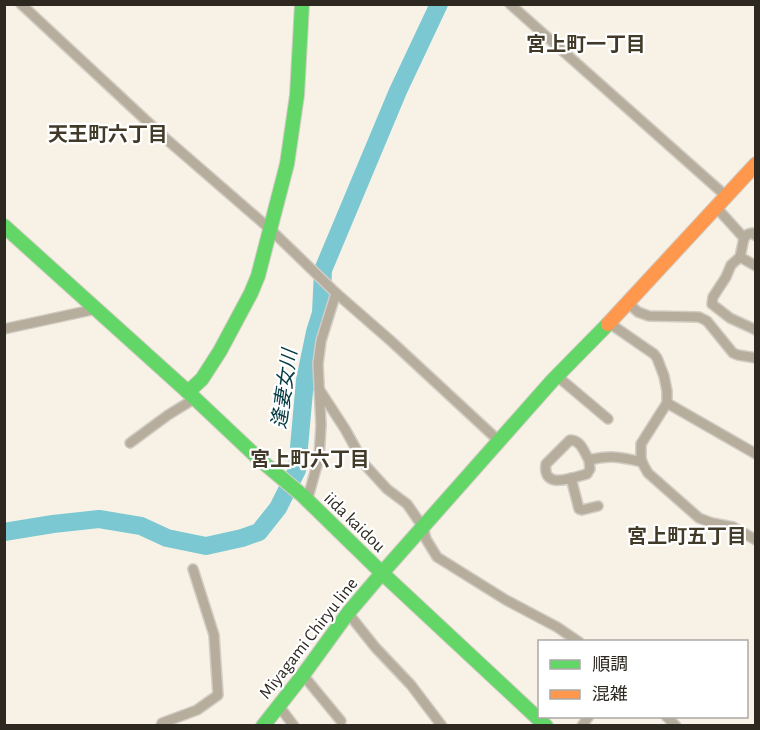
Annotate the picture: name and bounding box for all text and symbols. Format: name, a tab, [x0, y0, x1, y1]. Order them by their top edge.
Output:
district label: 宮上町一丁目	[526, 34, 646, 55]
district label: 天王町六丁目	[48, 124, 168, 145]
water label: 逢妻女川	[269, 346, 301, 430]
district label: 宮上町六丁目	[250, 449, 370, 470]
street label: iida kaidou	[320, 489, 388, 556]
district label: 宮上町五丁目	[627, 526, 747, 547]
street label: Miyagami Chiryu line	[256, 575, 361, 702]
legend	[538, 640, 748, 718]
text: 順調	[592, 656, 628, 674]
text: 混雑	[592, 684, 628, 704]

